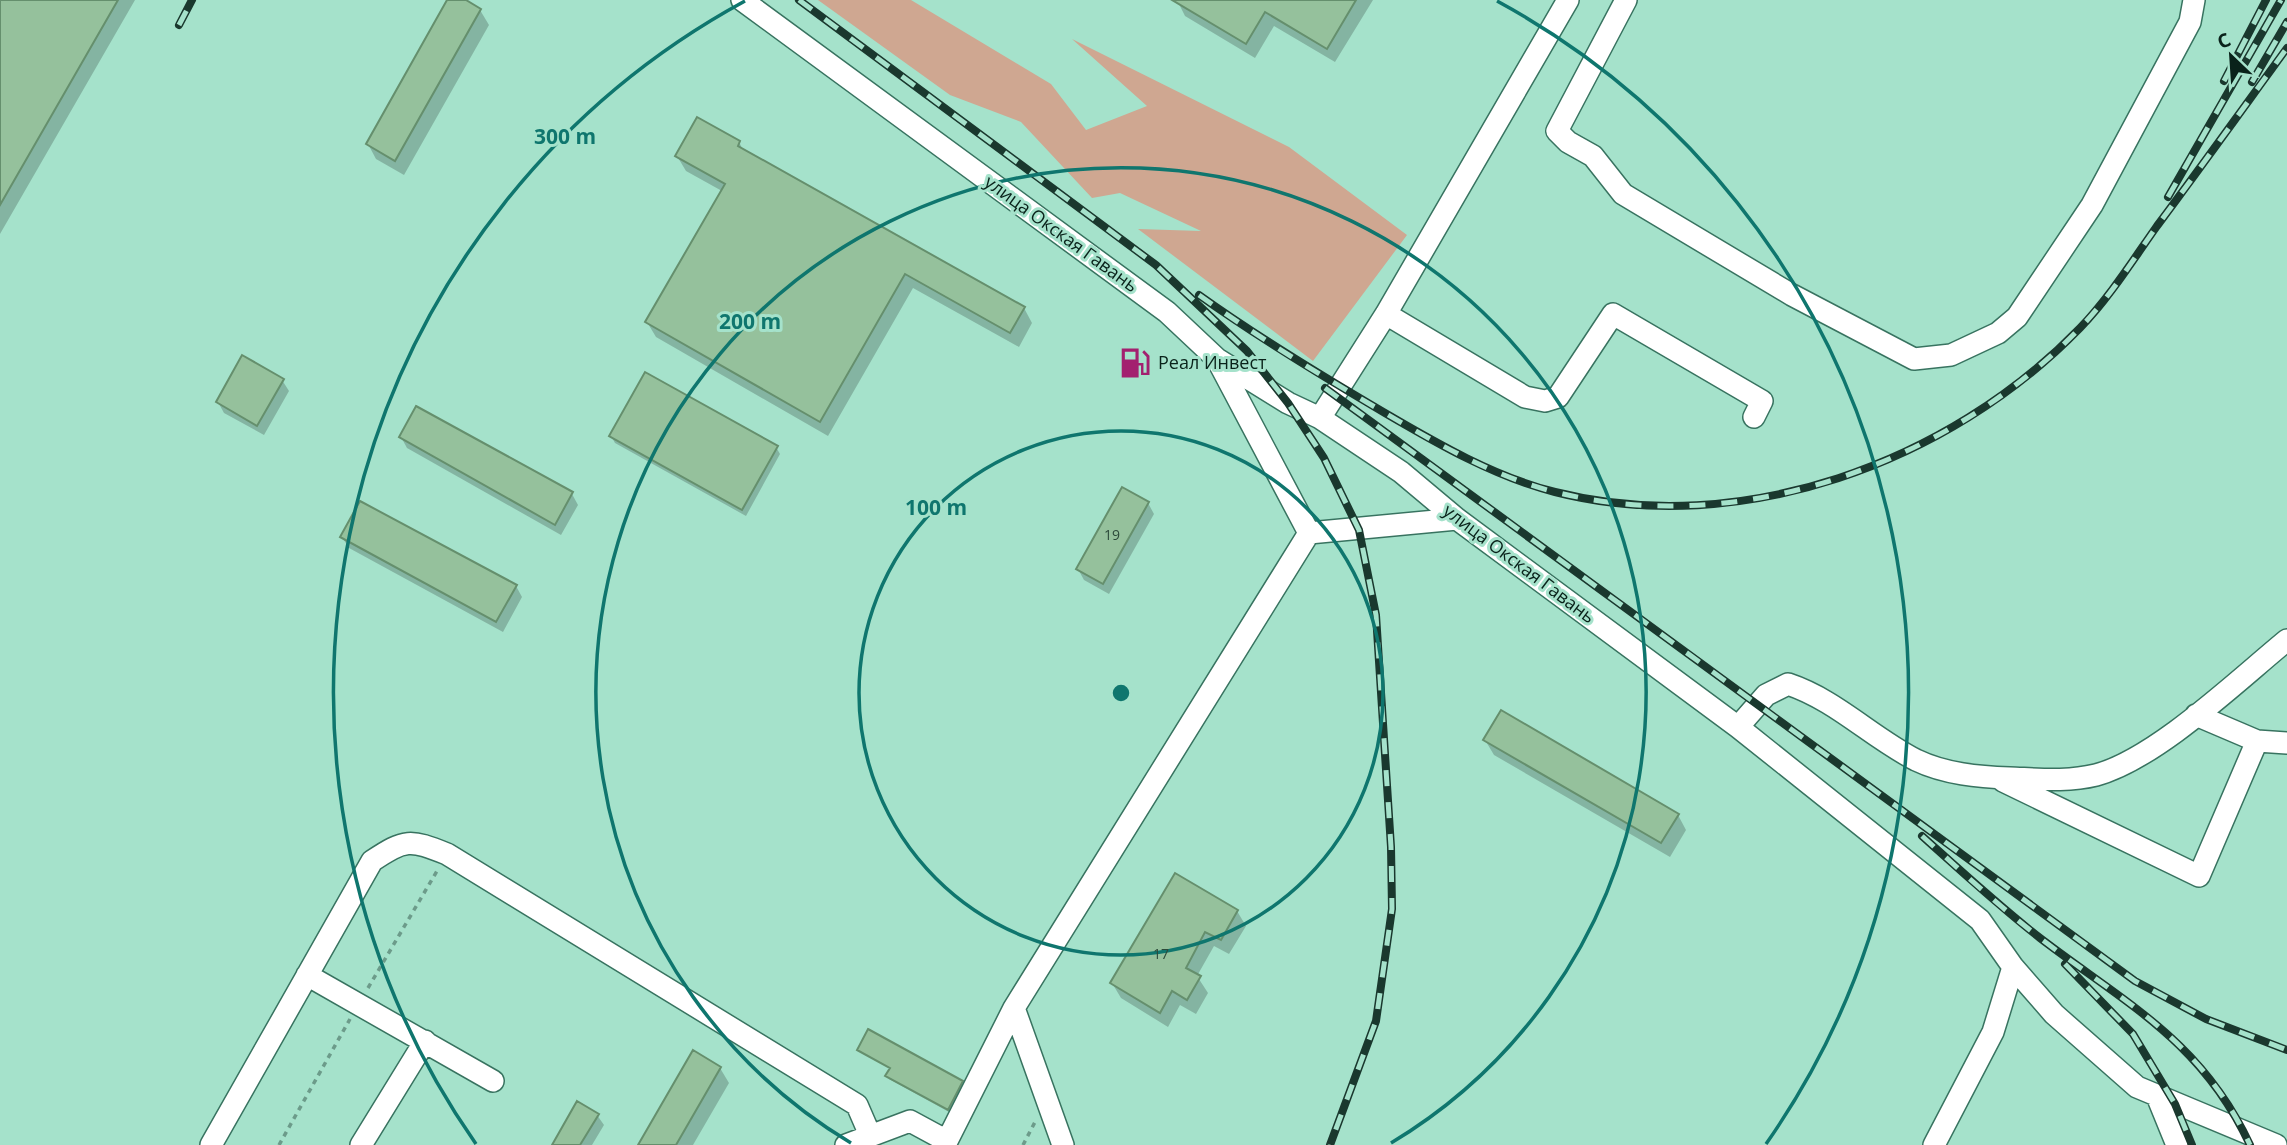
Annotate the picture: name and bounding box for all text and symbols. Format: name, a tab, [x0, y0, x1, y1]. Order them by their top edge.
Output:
north arrow	[2196, 21, 2266, 91]
text: С	[2213, 26, 2235, 55]
text: 300 m	[534, 122, 596, 150]
street label: улица Окская Гавань	[980, 169, 1143, 297]
text: 200 m	[719, 307, 781, 335]
fuel station icon: Реал Инвест	[1118, 346, 1152, 380]
place label: Реал Инвест	[1158, 350, 1267, 374]
text: 100 m	[905, 493, 967, 521]
street label: улица Окская Гавань	[1439, 498, 1600, 628]
house number: 19	[1104, 525, 1120, 544]
centre of rings	[1109, 681, 1133, 705]
house number: 17	[1153, 944, 1169, 963]

